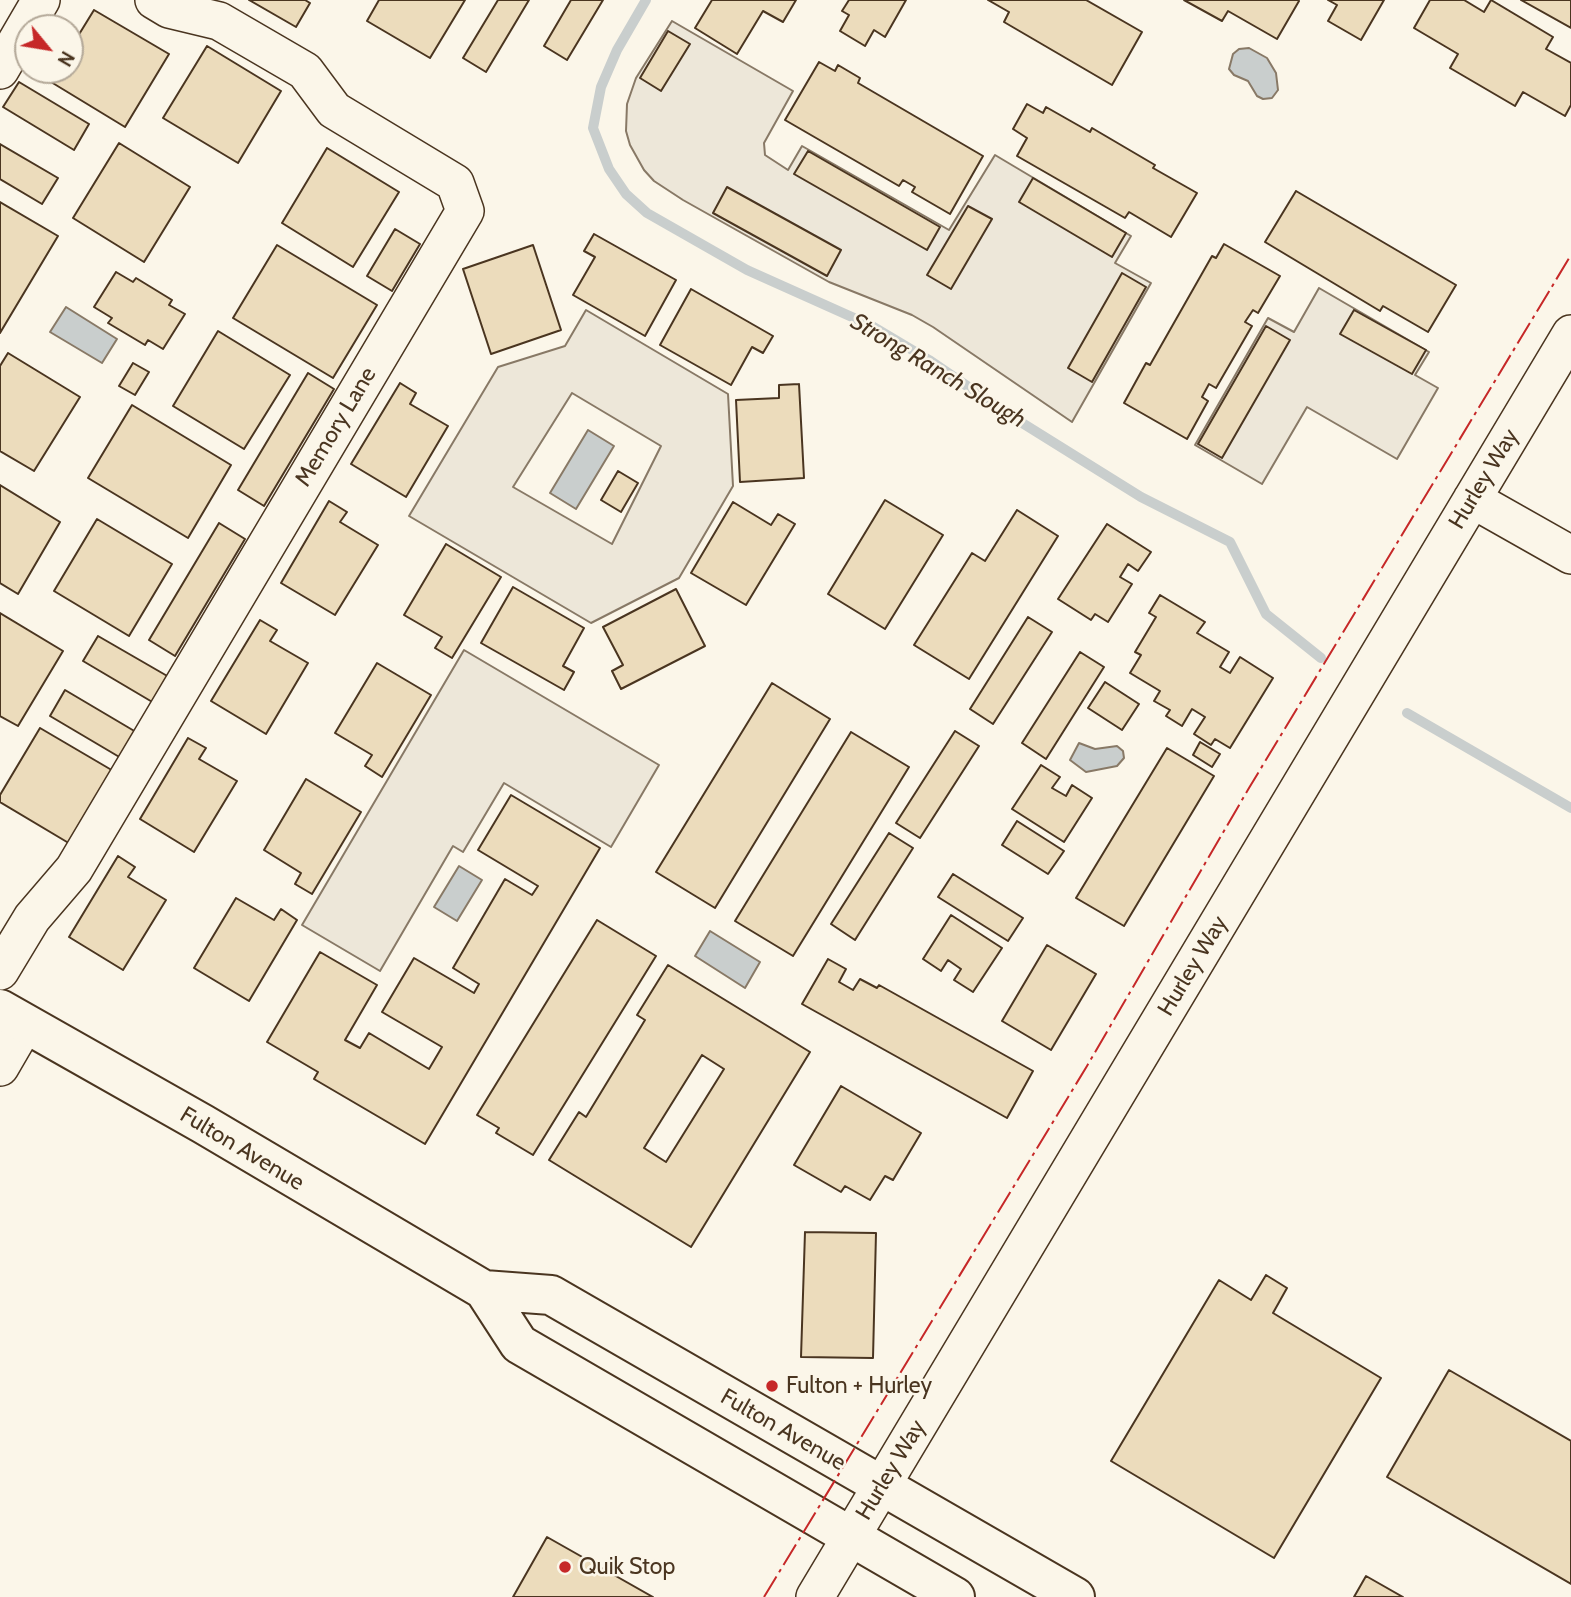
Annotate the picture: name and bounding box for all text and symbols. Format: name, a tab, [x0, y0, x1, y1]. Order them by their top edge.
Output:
north arrow	[14, 14, 84, 84]
text: N	[53, 47, 79, 70]
water label: Strong Ranch Slough	[845, 307, 1031, 435]
street label: Memory Lane	[290, 362, 382, 492]
street label: Hurley Way	[1443, 424, 1525, 534]
street label: Hurley Way	[1152, 911, 1234, 1021]
street label: Fulton Avenue	[175, 1101, 309, 1197]
place label: Fulton + Hurley	[786, 1372, 932, 1400]
marker: Fulton + Hurley	[764, 1378, 780, 1394]
street label: Fulton Avenue	[716, 1383, 850, 1477]
street label: Hurley Way	[850, 1415, 932, 1525]
place label: Quik Stop	[579, 1553, 675, 1581]
marker: Quik Stop	[557, 1559, 573, 1575]

